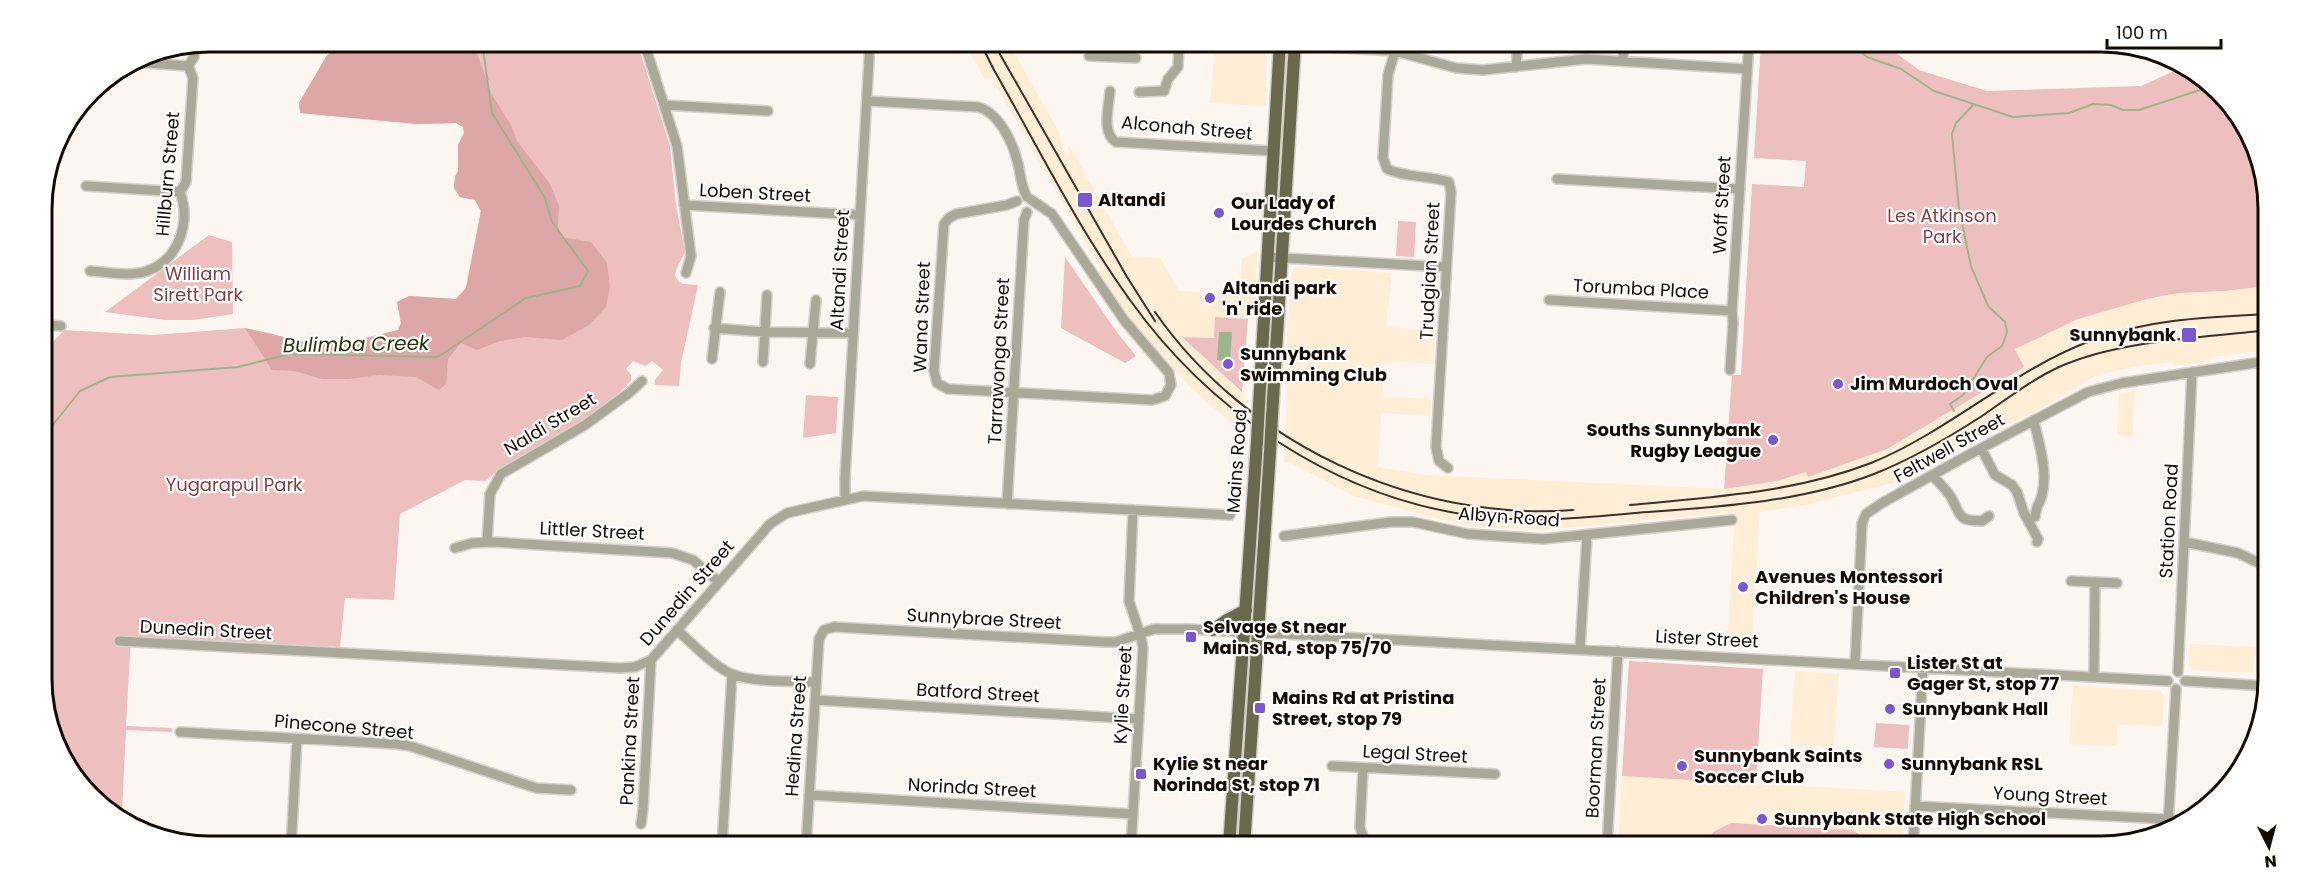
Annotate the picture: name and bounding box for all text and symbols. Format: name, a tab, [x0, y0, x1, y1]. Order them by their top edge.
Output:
scale bar	[2107, 12, 2221, 50]
text: 100 m	[2116, 20, 2168, 45]
street label: Alconah Street	[1120, 109, 1254, 146]
street label: Hillburn Street	[150, 111, 185, 237]
street label: Woff Street	[1706, 155, 1737, 255]
street label: Loben Street	[699, 177, 811, 208]
place label: Altandi	[1098, 187, 1166, 212]
place label: Our Lady of Lourdes Church	[1231, 190, 1377, 236]
marker: Altandi	[1076, 191, 1094, 209]
street label: Trudgian Street	[1413, 201, 1446, 341]
park label: Les Atkinson Park	[1887, 203, 1997, 249]
marker: Our Lady of Lourdes Church	[1212, 206, 1226, 220]
street label: Altandi Street	[824, 209, 855, 331]
park label: William Sirett Park	[153, 261, 243, 307]
street label: Wana Street	[907, 261, 936, 373]
street label: Torumba Place	[1572, 272, 1710, 305]
place label: Altandi park 'n' ride	[1222, 275, 1338, 321]
street label: Tarrawonga Street	[982, 277, 1015, 445]
marker: Altandi park 'n' ride	[1203, 291, 1217, 305]
place label: Sunnybank	[2069, 322, 2177, 347]
marker: Sunnybank	[2180, 326, 2198, 344]
water label: Bulimba Creek	[283, 329, 431, 359]
place label: Sunnybank Swimming Club	[1240, 341, 1387, 387]
marker: Sunnybank Swimming Club	[1221, 357, 1235, 371]
place label: Jim Murdoch Oval	[1850, 371, 2018, 396]
marker: Jim Murdoch Oval	[1831, 377, 1845, 391]
street label: Naldi Street	[499, 386, 600, 461]
street label: Feltwell Street	[1889, 407, 2009, 488]
street label: Mains Road	[1220, 408, 1253, 514]
place label: Souths Sunnybank Rugby League	[1586, 417, 1762, 463]
marker: Souths Sunnybank Rugby League	[1766, 433, 1780, 447]
street label: Station Road	[2153, 463, 2184, 579]
park label: Yugarapul Park	[166, 472, 303, 497]
street label: Albyn Road	[1457, 500, 1561, 533]
street label: Littler Street	[539, 515, 645, 546]
street label: Dunedin Street	[634, 534, 740, 651]
place label: Avenues Montessori Children's House	[1755, 564, 1943, 610]
marker: Avenues Montessori Children's House	[1736, 580, 1750, 594]
street label: Sunnybrae Street	[906, 602, 1062, 635]
street label: Dunedin Street	[139, 614, 273, 645]
place label: Selvage St near Mains Rd, stop 75/70	[1203, 614, 1392, 660]
street label: Lister Street	[1655, 623, 1759, 654]
marker: Selvage St near Mains Rd, stop 75/70	[1184, 630, 1198, 644]
street label: Kylie Street	[1107, 645, 1138, 745]
place label: Lister St at Gager St, stop 77	[1907, 650, 2060, 696]
marker: Lister St at Gager St, stop 77	[1888, 666, 1902, 680]
street label: Hedina Street	[779, 675, 812, 797]
street label: Pankina Street	[614, 676, 645, 806]
street label: Batford Street	[916, 677, 1040, 708]
street label: Boorman Street	[1579, 677, 1612, 819]
place label: Mains Rd at Pristina Street, stop 79	[1272, 685, 1454, 731]
place label: Sunnybank Hall	[1902, 696, 2048, 721]
marker: Mains Rd at Pristina Street, stop 79	[1253, 701, 1267, 715]
marker: Sunnybank Hall	[1883, 702, 1897, 716]
street label: Pinecone Street	[273, 708, 415, 745]
street label: Legal Street	[1362, 738, 1468, 769]
place label: Sunnybank Saints Soccer Club	[1694, 743, 1862, 789]
place label: Kylie St near Norinda St, stop 71	[1153, 751, 1320, 797]
place label: Sunnybank RSL	[1901, 751, 2043, 776]
marker: Sunnybank RSL	[1882, 757, 1896, 771]
marker: Sunnybank Saints Soccer Club	[1675, 759, 1689, 773]
marker: Kylie St near Norinda St, stop 71	[1134, 767, 1148, 781]
street label: Norinda Street	[907, 772, 1037, 803]
street label: Young Street	[1992, 780, 2108, 811]
place label: Sunnybank State High School	[1774, 806, 2046, 831]
marker: Sunnybank State High School	[1755, 812, 1769, 826]
north arrow	[2239, 817, 2299, 877]
text: N	[2263, 849, 2278, 873]

